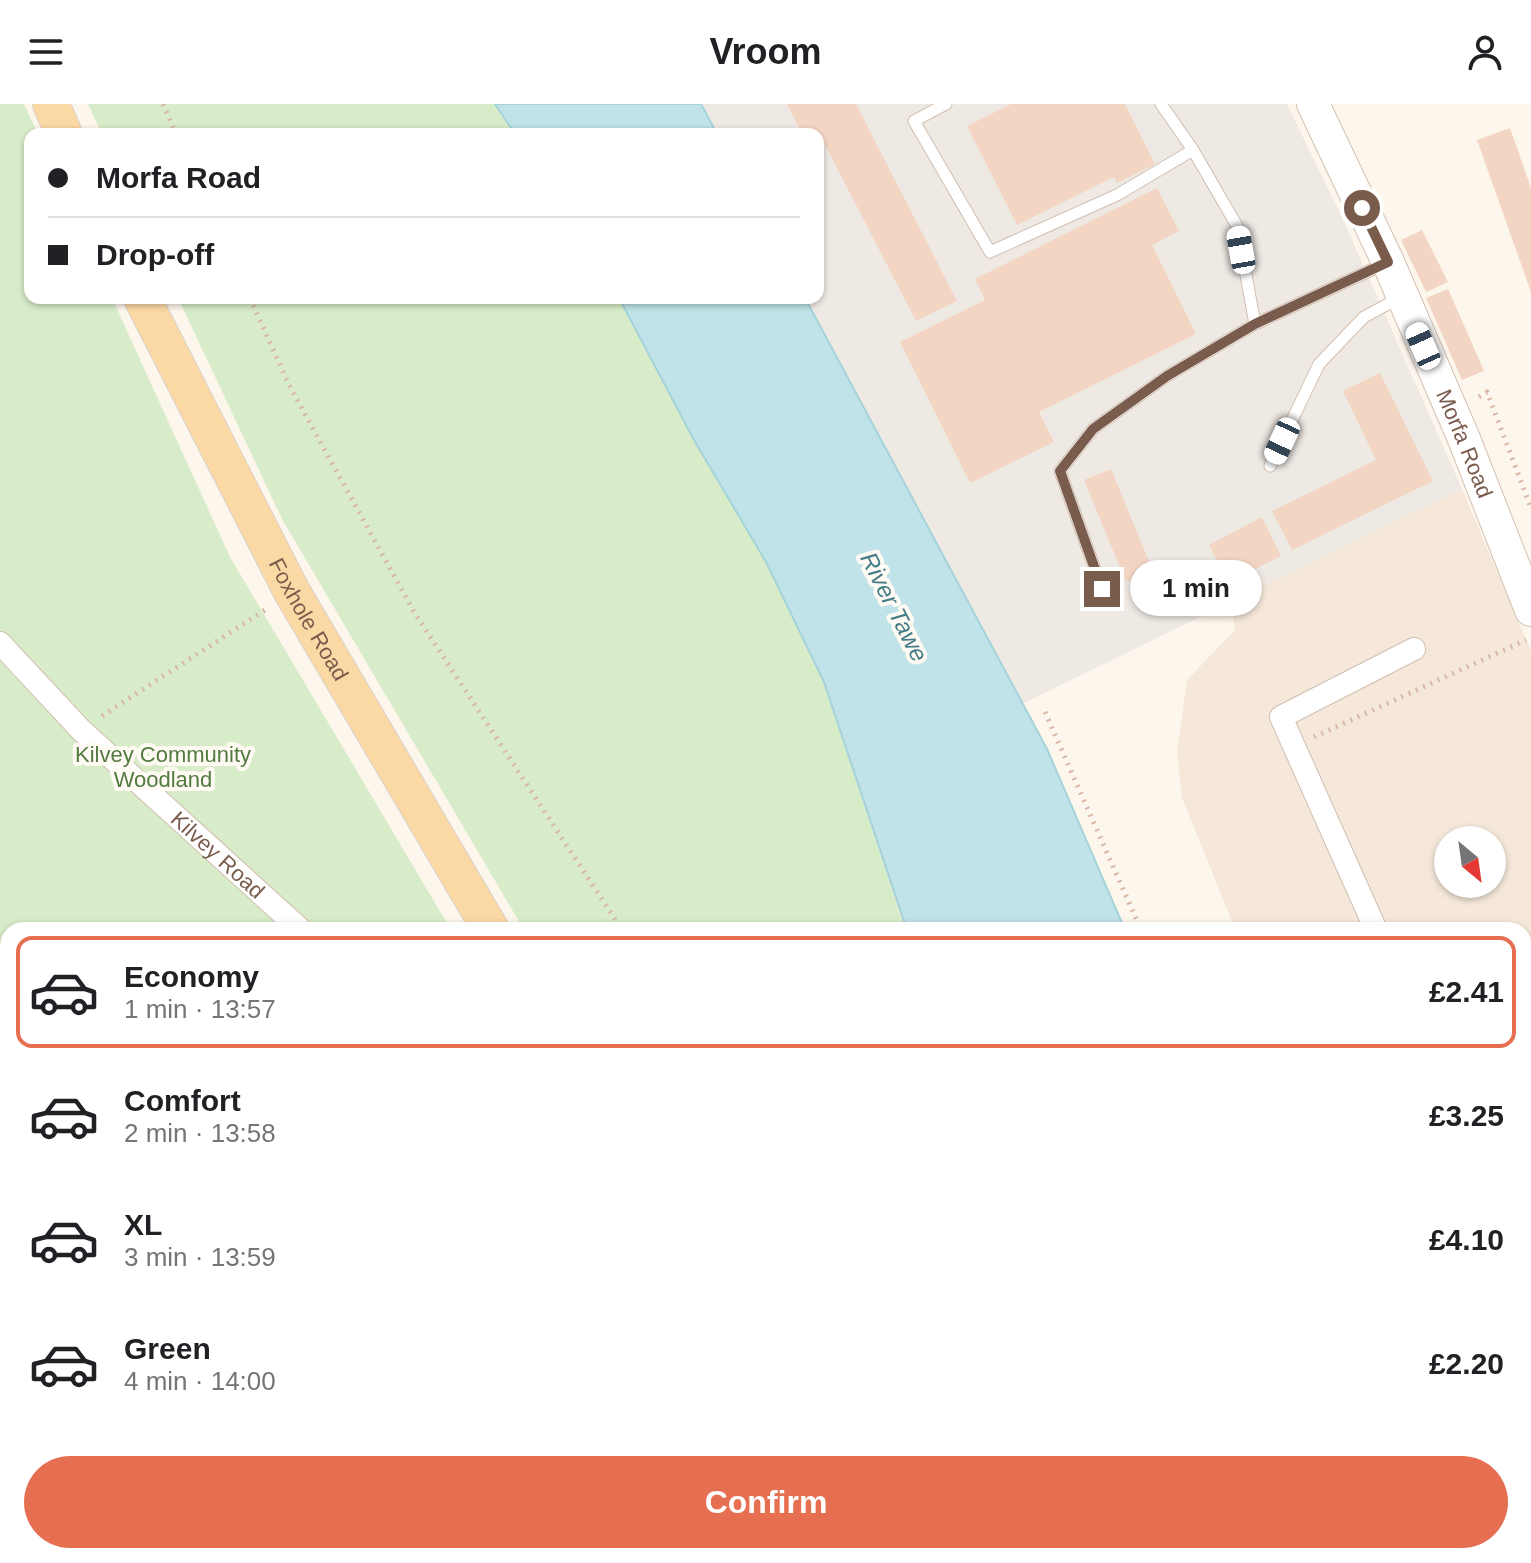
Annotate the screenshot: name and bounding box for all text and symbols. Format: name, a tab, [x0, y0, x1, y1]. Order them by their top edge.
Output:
icon: menu	[24, 30, 68, 74]
icon: person	[1463, 30, 1507, 74]
text: Vroom	[709, 31, 822, 72]
text: Morfa Road	[96, 161, 261, 194]
route start	[1344, 190, 1380, 226]
car	[1225, 224, 1257, 276]
text: Drop-off	[96, 238, 214, 271]
car	[1402, 319, 1444, 373]
street label: Morfa Road	[1431, 386, 1498, 501]
car	[1261, 414, 1303, 468]
water label: River Tawe	[855, 548, 934, 666]
street label: Foxhole Road	[264, 554, 353, 685]
callout: 1 min	[1130, 561, 1262, 617]
route end	[1084, 571, 1120, 607]
text: 1 min	[1162, 573, 1230, 603]
park label: Kilvey Community Woodland	[75, 742, 251, 792]
street label: Kilvey Road	[166, 806, 270, 904]
north arrow	[1434, 826, 1506, 898]
map controls	[1434, 826, 1506, 898]
icon: car	[28, 956, 100, 1028]
text: Economy	[124, 960, 259, 993]
text: £2.41	[1429, 975, 1504, 1008]
text: 1 min · 13:57	[124, 994, 276, 1024]
icon: car	[28, 1080, 100, 1152]
text: Comfort	[124, 1084, 241, 1117]
text: £3.25	[1429, 1099, 1504, 1132]
text: 2 min · 13:58	[124, 1118, 276, 1148]
icon: car	[28, 1204, 100, 1276]
text: XL	[124, 1208, 162, 1241]
text: £4.10	[1429, 1223, 1504, 1256]
text: 3 min · 13:59	[124, 1242, 276, 1272]
icon: car	[28, 1328, 100, 1400]
text: Green	[124, 1332, 211, 1365]
text: £2.20	[1429, 1347, 1504, 1380]
text: 4 min · 14:00	[124, 1366, 276, 1396]
button: Confirm	[24, 1456, 1508, 1548]

